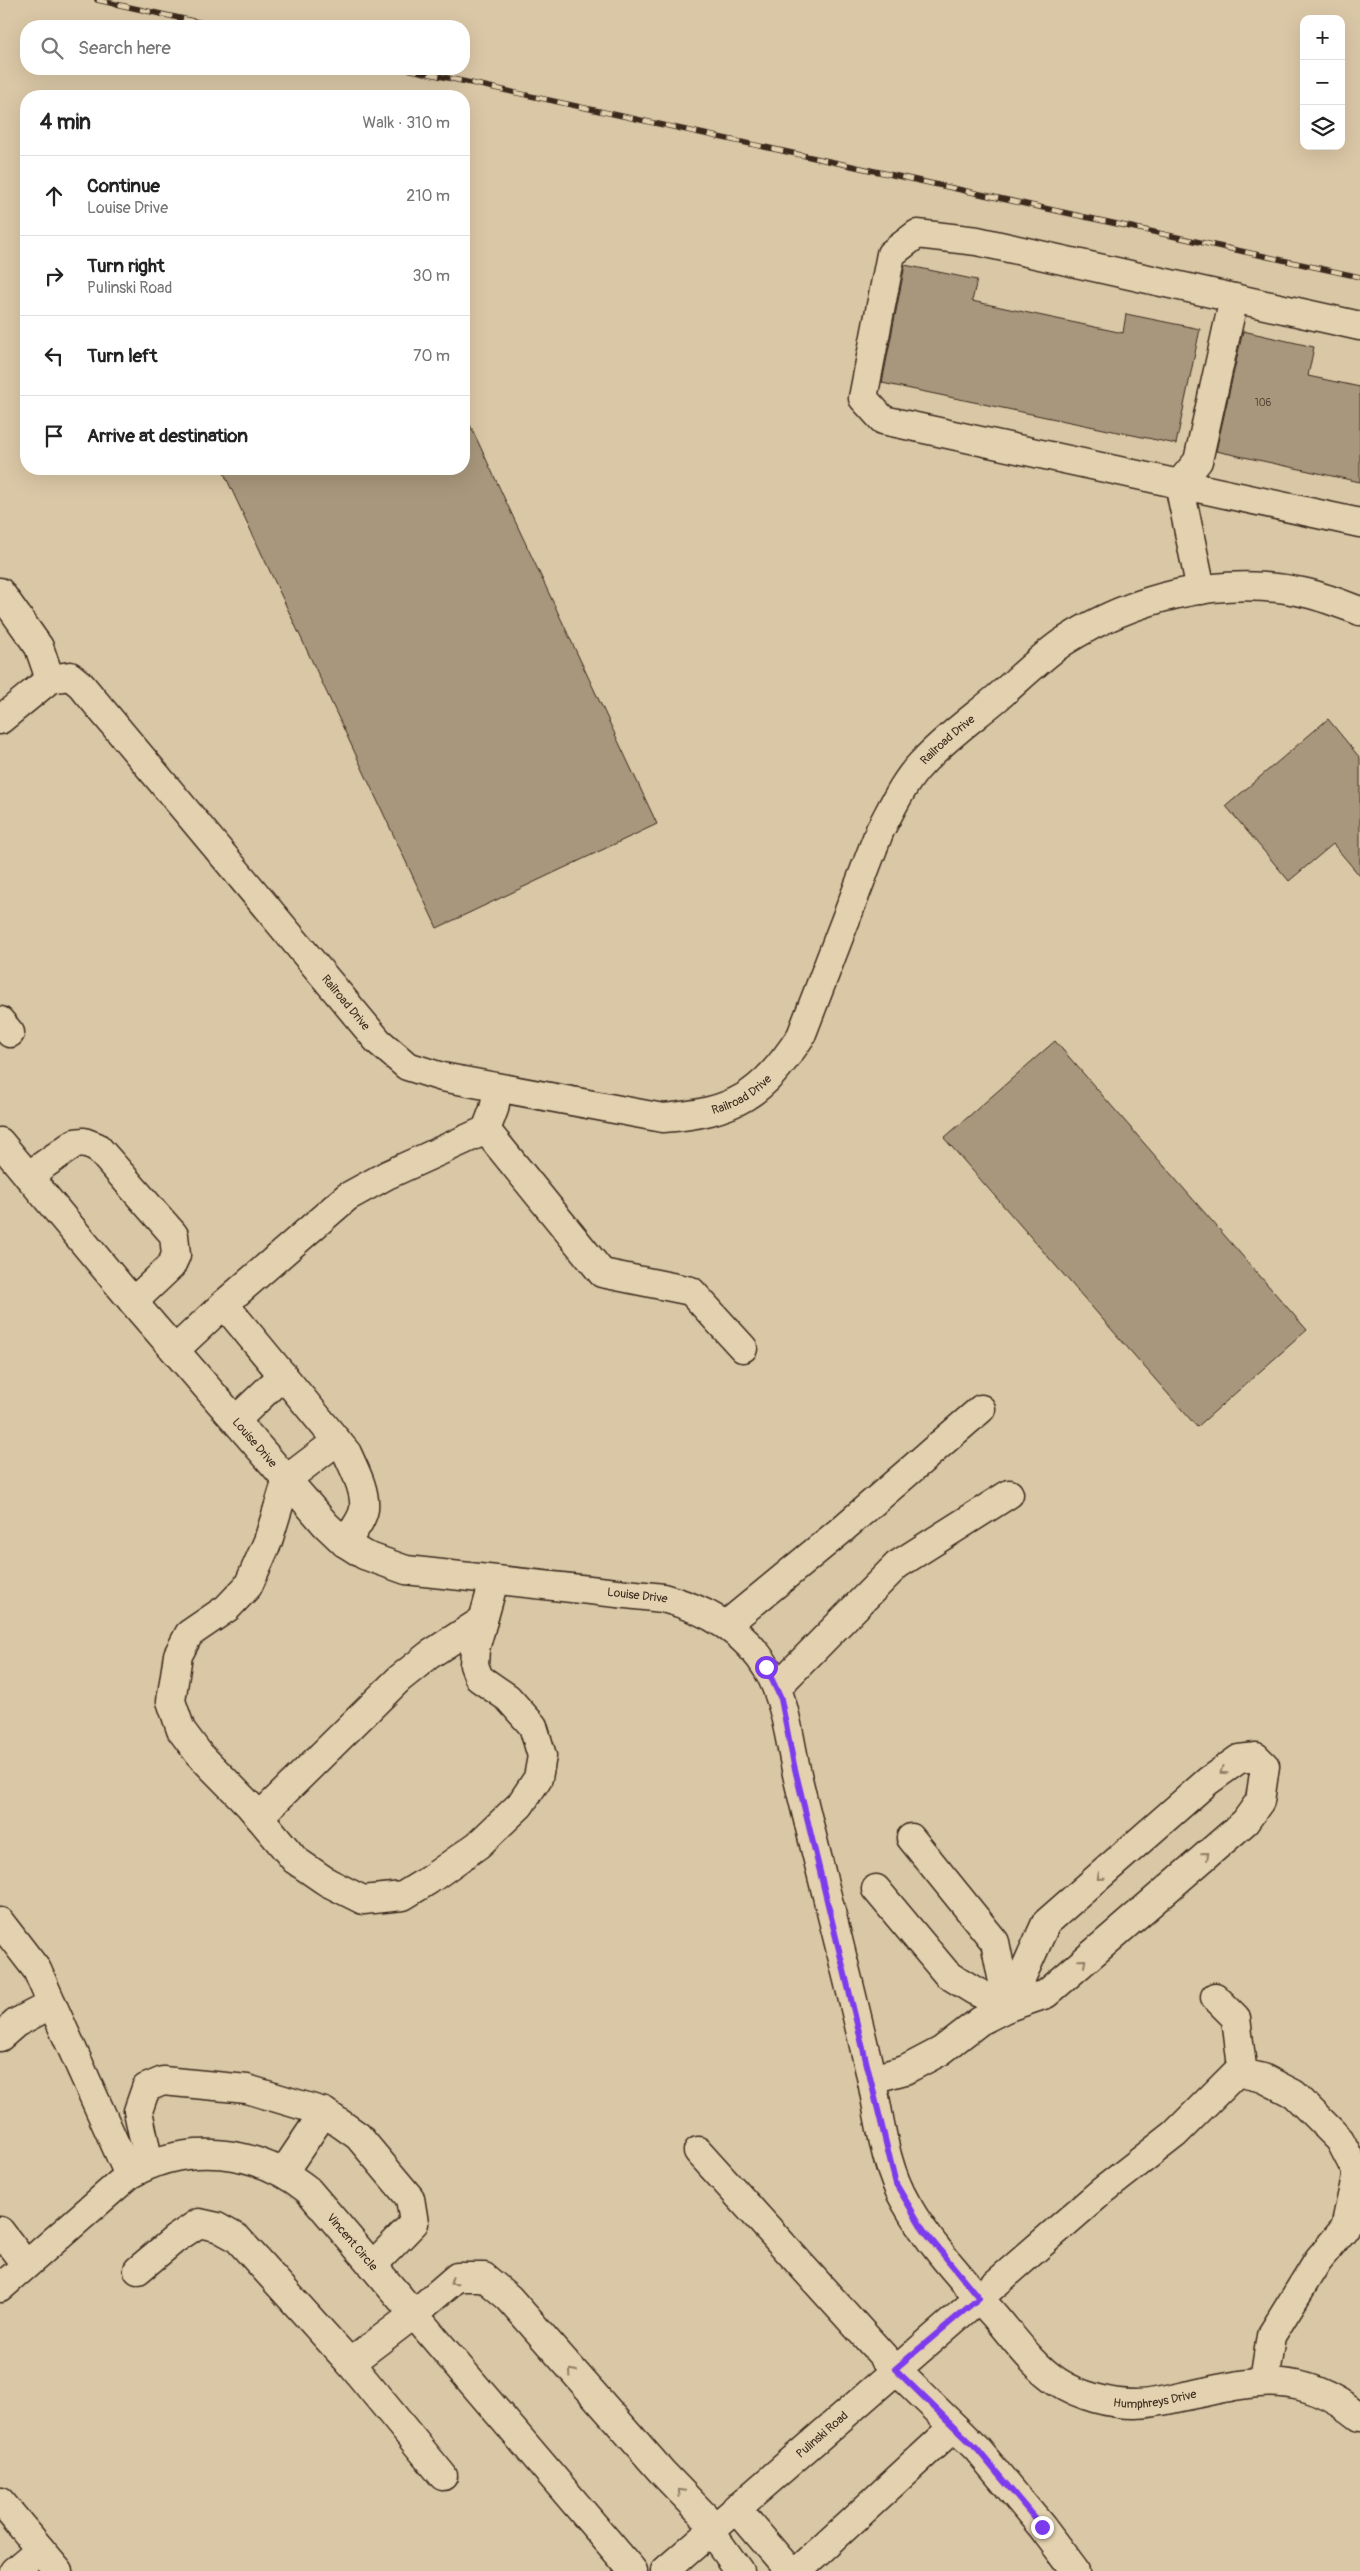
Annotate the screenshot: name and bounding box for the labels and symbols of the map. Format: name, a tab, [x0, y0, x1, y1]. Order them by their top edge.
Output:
house number: 106	[1255, 397, 1271, 409]
street label: Railroad Drive	[917, 712, 978, 768]
street label: Railroad Drive	[318, 972, 373, 1034]
street label: Railroad Drive	[710, 1072, 775, 1118]
street label: Louise Drive	[229, 1415, 280, 1471]
street label: Louise Drive	[606, 1585, 669, 1607]
route start	[755, 1656, 778, 1679]
one-way arrow	[1219, 1765, 1229, 1774]
one-way arrow	[1200, 1852, 1209, 1861]
one-way arrow	[1097, 1871, 1106, 1880]
one-way arrow	[1078, 1959, 1087, 1968]
street label: Vincent Circle	[323, 2211, 381, 2274]
one-way arrow	[449, 2275, 458, 2285]
one-way arrow	[569, 2368, 578, 2377]
street label: Humphreys Drive	[1112, 2387, 1198, 2412]
street label: Pulinski Road	[793, 2408, 852, 2462]
one-way arrow	[678, 2489, 687, 2498]
route end	[1031, 2516, 1054, 2539]

